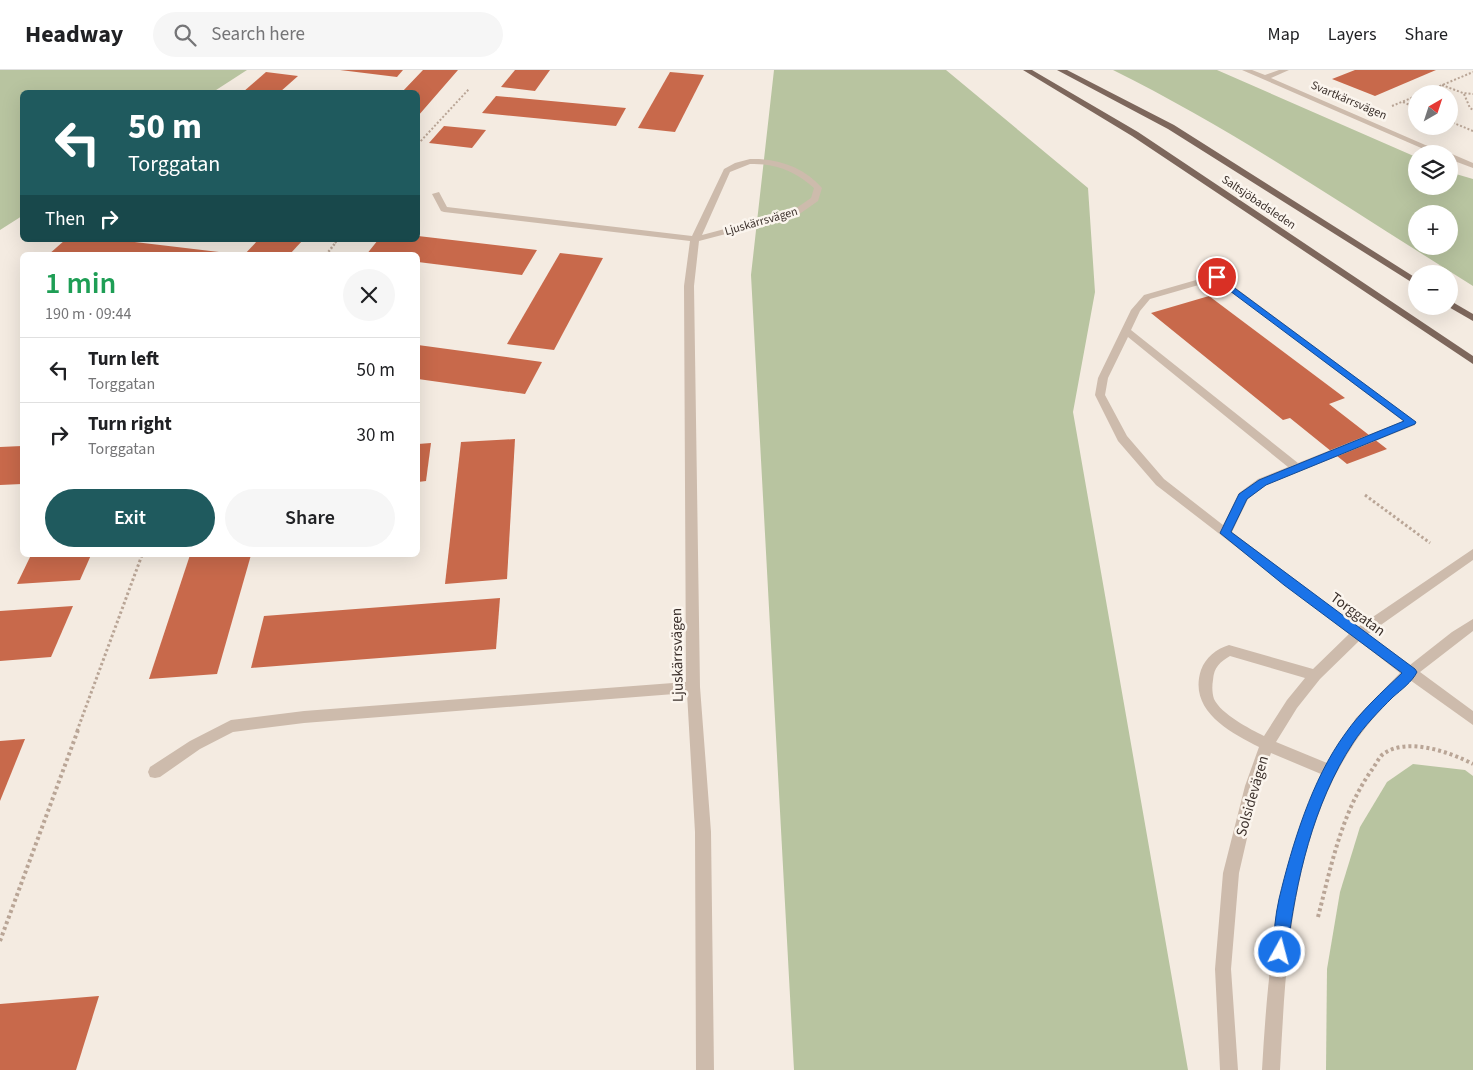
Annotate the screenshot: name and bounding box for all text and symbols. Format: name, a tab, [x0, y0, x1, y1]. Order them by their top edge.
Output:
search box	[153, 12, 503, 57]
text: Headway	[25, 17, 123, 52]
icon: search	[171, 21, 199, 49]
text: Search here	[211, 21, 305, 48]
text: Map	[1268, 22, 1300, 47]
text: Layers	[1328, 22, 1377, 47]
text: Share	[1405, 22, 1448, 47]
street label: Svartkärrsvägen	[1308, 77, 1389, 124]
north arrow	[1408, 85, 1458, 135]
map controls	[1408, 85, 1458, 315]
text: 50 m	[128, 102, 202, 152]
icon: left	[45, 110, 110, 175]
button: layers	[1408, 145, 1458, 195]
text: Torggatan	[128, 148, 220, 180]
street label: Saltsjöbadsleden	[1218, 171, 1299, 234]
street label: Ljuskärrsvägen	[723, 203, 800, 240]
icon: right	[95, 205, 123, 233]
button: +	[1408, 205, 1458, 255]
text: Then	[45, 206, 85, 233]
pin	[1196, 256, 1238, 298]
text: 1 min	[45, 262, 116, 305]
icon: arrive	[1203, 263, 1231, 291]
button: −	[1408, 265, 1458, 315]
button: close	[343, 269, 395, 321]
text: 190 m · 09:44	[45, 303, 132, 325]
text: Turn left	[88, 346, 159, 373]
icon: left	[45, 356, 73, 384]
text: 50 m	[357, 357, 395, 384]
text: Torggatan	[88, 373, 155, 395]
text: Turn right	[88, 411, 172, 438]
icon: right	[45, 421, 73, 449]
text: 30 m	[357, 422, 395, 449]
text: Torggatan	[88, 438, 155, 460]
button: Exit	[45, 489, 215, 547]
button: Share	[225, 489, 395, 547]
street label: Torggatan	[1326, 587, 1389, 641]
street label: Ljuskärrsvägen	[666, 608, 689, 702]
street label: Solsidevägen	[1231, 753, 1274, 839]
position arrow	[1253, 925, 1305, 977]

